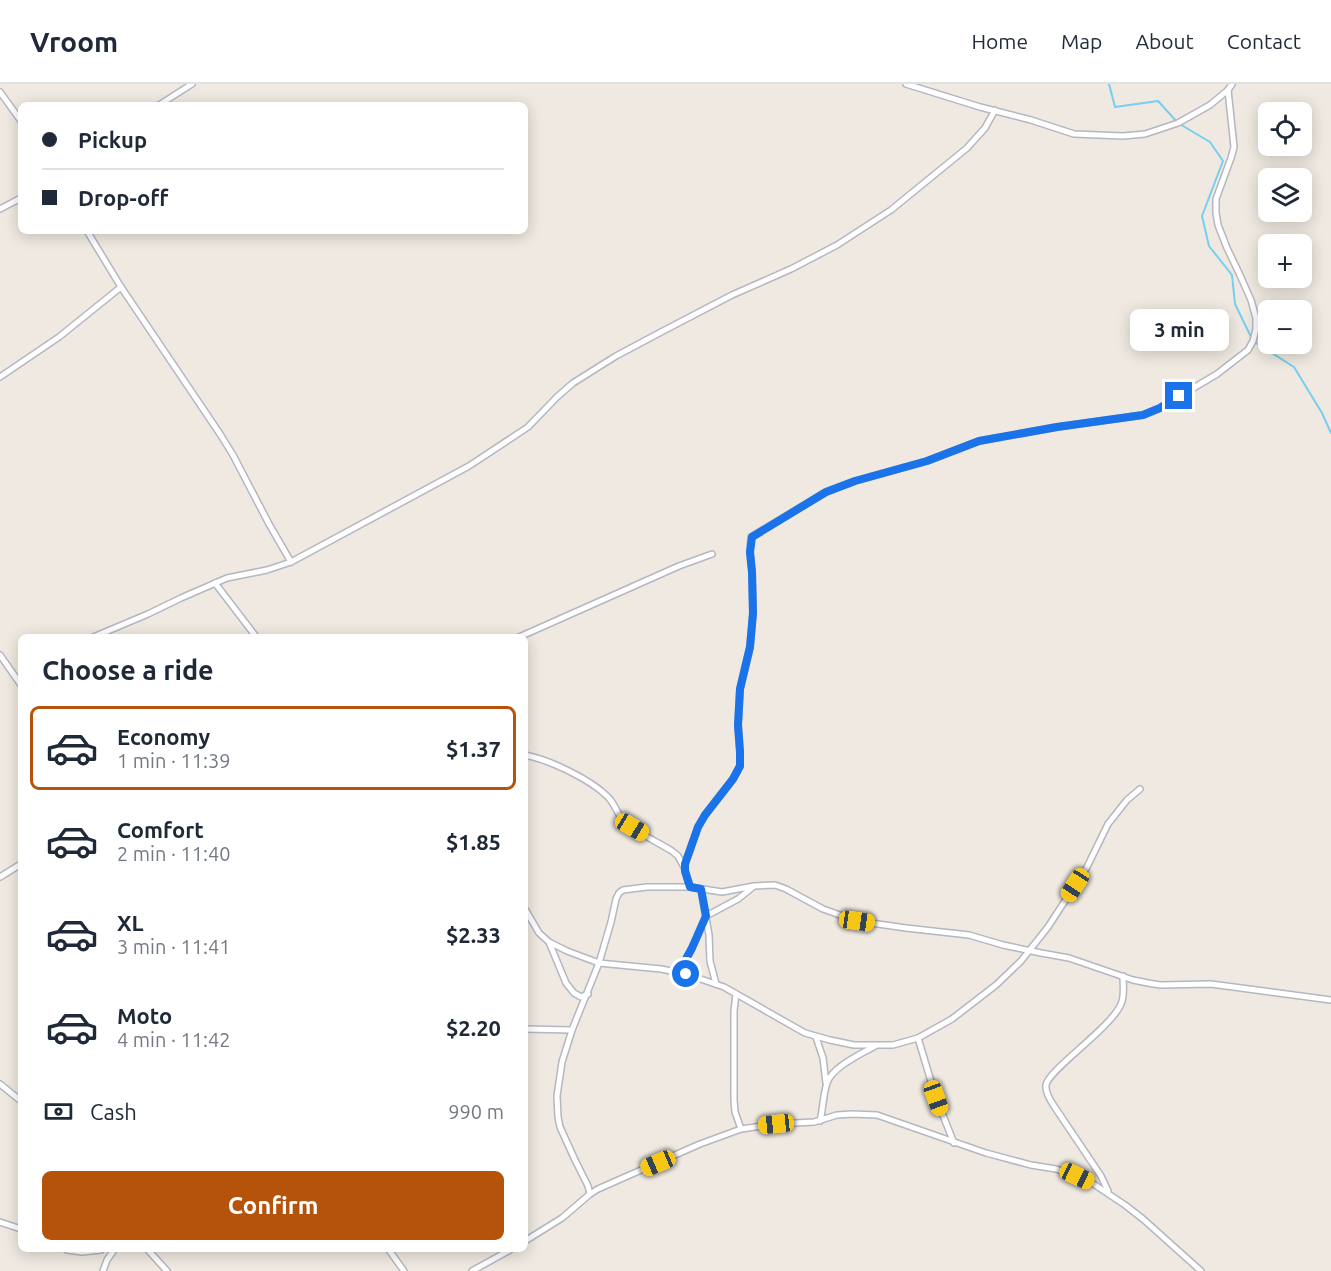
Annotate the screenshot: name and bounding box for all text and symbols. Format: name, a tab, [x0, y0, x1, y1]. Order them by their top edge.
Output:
text: Vroom	[30, 26, 118, 57]
text: Home	[971, 29, 1028, 53]
text: Map	[1061, 29, 1102, 53]
text: About	[1135, 29, 1194, 53]
text: Contact	[1227, 29, 1301, 53]
map controls	[1258, 102, 1312, 354]
button: locate	[1258, 102, 1312, 156]
text: Pickup	[78, 127, 147, 152]
button: layers	[1258, 168, 1312, 222]
text: Drop-off	[78, 185, 168, 210]
button: +	[1258, 234, 1312, 288]
button: −	[1258, 300, 1312, 354]
callout: 3 min	[1130, 309, 1228, 351]
text: 3 min	[1154, 318, 1205, 341]
route end	[1165, 382, 1192, 409]
text: Choose a ride	[42, 655, 214, 685]
icon: car	[45, 721, 99, 775]
text: Economy	[117, 724, 210, 749]
text: $1.37	[446, 736, 501, 761]
text: 1 min · 11:39	[117, 749, 231, 772]
car	[612, 810, 652, 844]
icon: car	[45, 814, 99, 868]
text: Comfort	[117, 817, 204, 842]
text: $1.85	[446, 829, 501, 854]
text: 2 min · 11:40	[117, 842, 231, 865]
car	[1058, 865, 1092, 905]
icon: car	[45, 907, 99, 961]
text: XL	[117, 910, 144, 935]
car	[838, 910, 876, 932]
text: $2.33	[446, 922, 501, 947]
text: 3 min · 11:41	[117, 935, 231, 958]
route start	[672, 960, 699, 987]
icon: car	[45, 1000, 99, 1054]
text: Moto	[117, 1003, 172, 1028]
text: $2.20	[446, 1015, 501, 1040]
text: 4 min · 11:42	[117, 1028, 231, 1051]
car	[921, 1078, 951, 1118]
icon: cash	[42, 1095, 75, 1128]
text: Cash	[90, 1099, 137, 1124]
text: 990 m	[448, 1100, 504, 1123]
car	[757, 1113, 795, 1135]
car	[638, 1148, 678, 1178]
car	[1057, 1160, 1097, 1192]
button: Confirm	[42, 1171, 504, 1240]

